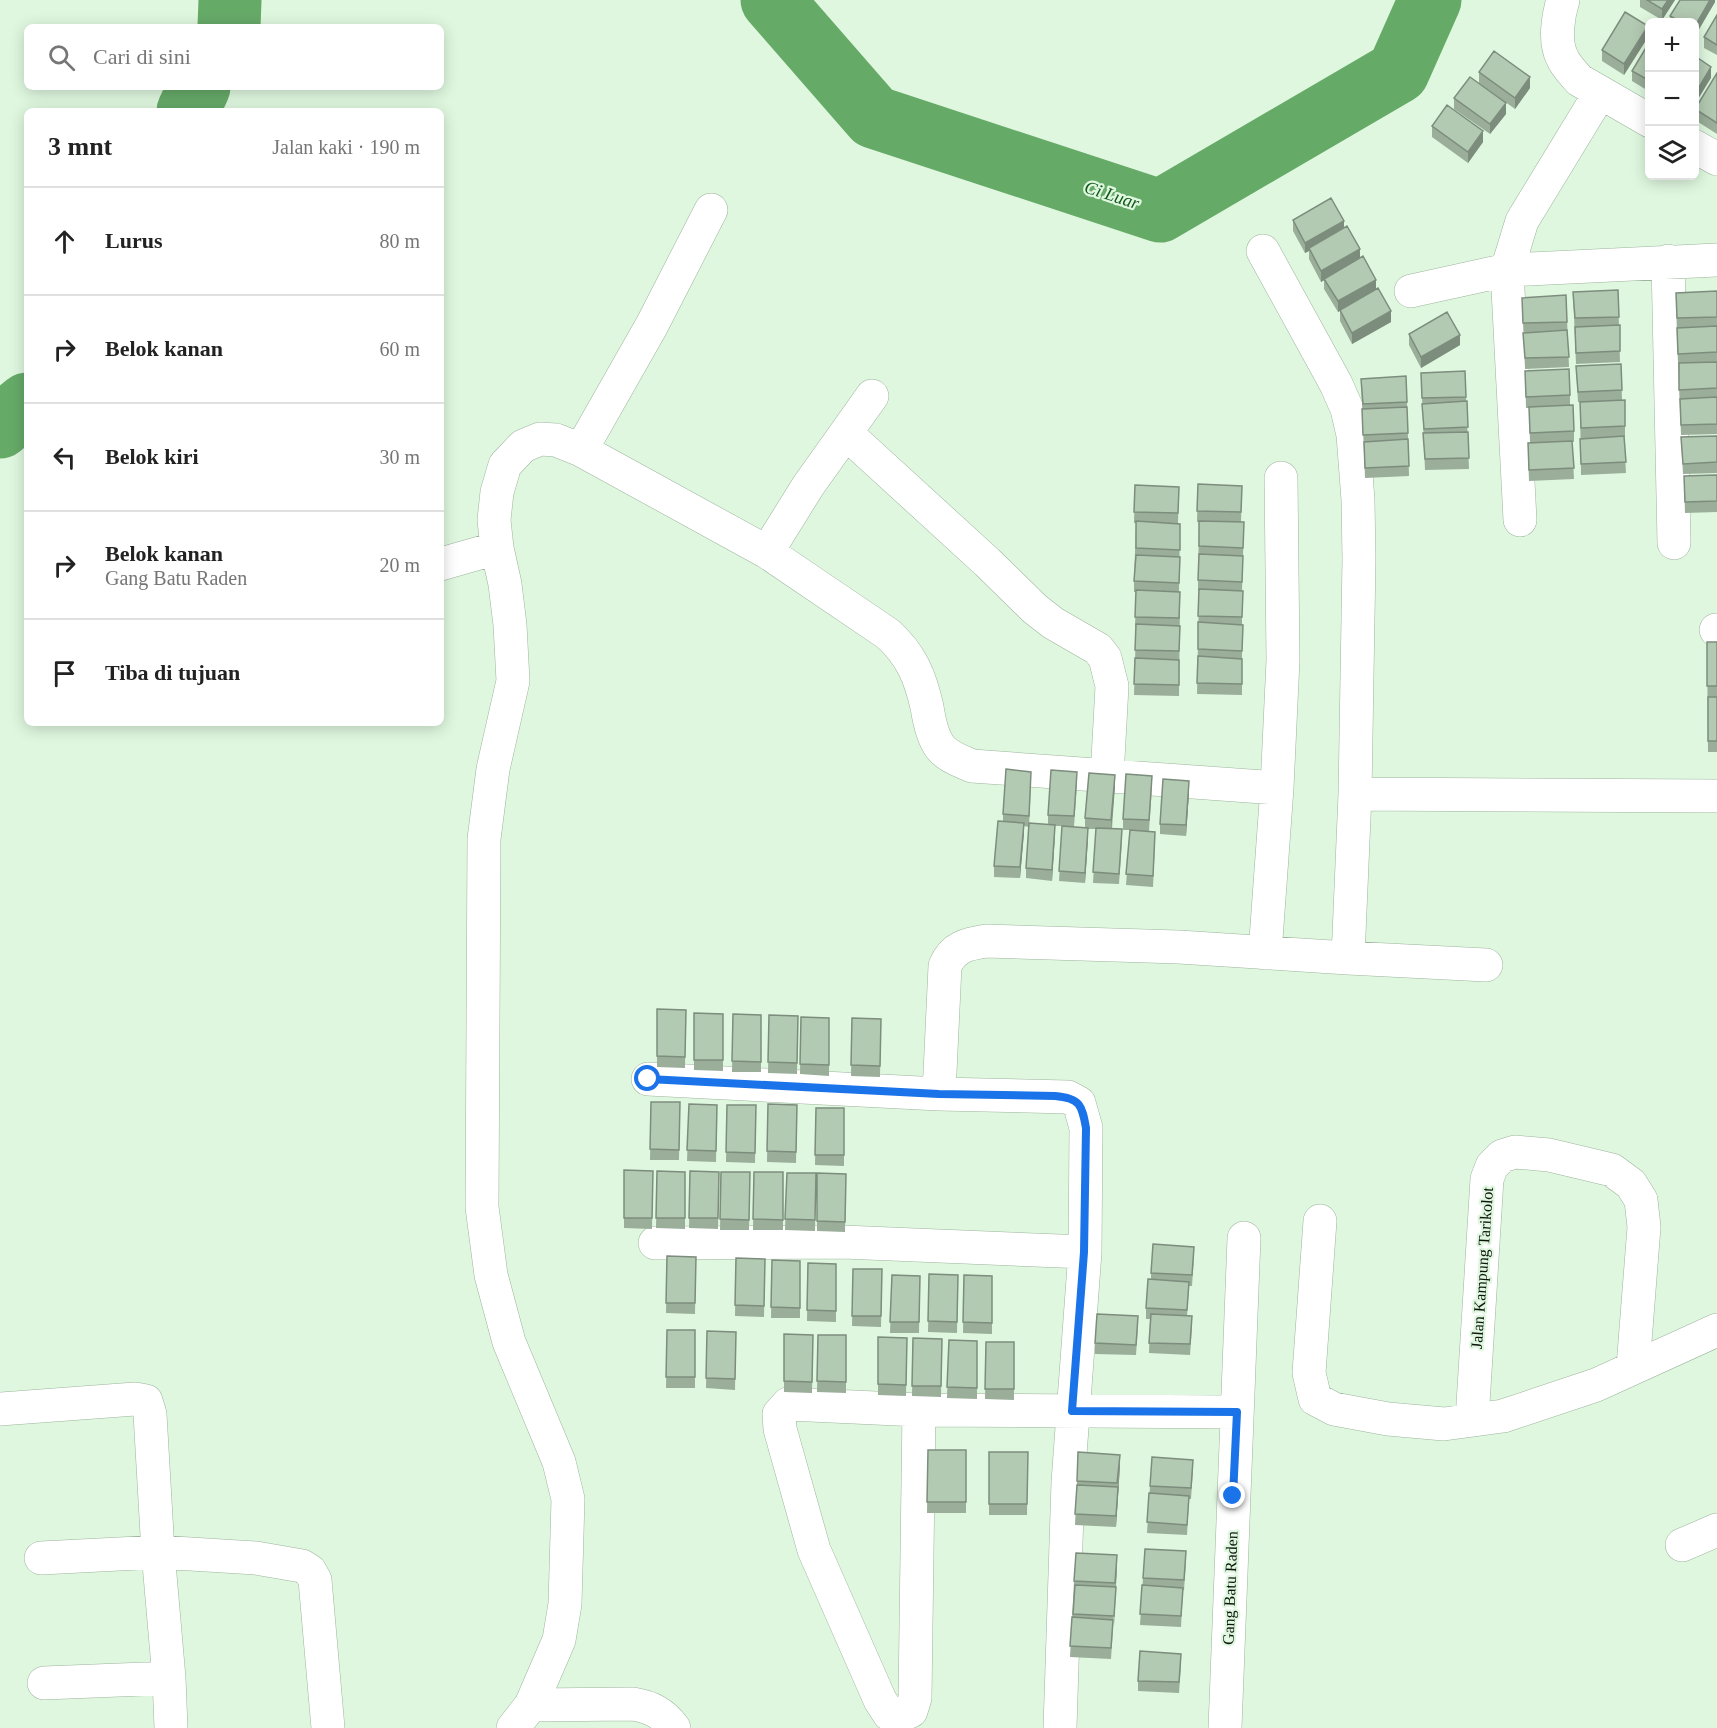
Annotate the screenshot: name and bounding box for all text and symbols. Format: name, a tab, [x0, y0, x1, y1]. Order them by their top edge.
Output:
map controls	[1645, 18, 1699, 180]
button: +	[1645, 18, 1699, 72]
search box	[24, 24, 444, 90]
icon: search	[45, 41, 78, 74]
text: Cari di sini	[93, 44, 191, 69]
button: −	[1645, 72, 1699, 126]
button: layers	[1645, 126, 1699, 180]
text: 3 mnt	[48, 132, 112, 161]
text: Jalan kaki · 190 m	[272, 136, 420, 158]
water label: Ci Luar	[1082, 177, 1143, 214]
icon: ahead	[48, 225, 81, 258]
text: Lurus	[105, 228, 162, 253]
text: 80 m	[379, 230, 420, 252]
icon: right	[48, 333, 81, 366]
text: Belok kanan	[105, 336, 223, 361]
text: 60 m	[379, 338, 420, 360]
icon: left	[48, 441, 81, 474]
text: Belok kiri	[105, 444, 199, 469]
text: 30 m	[379, 446, 420, 468]
text: Belok kanan	[105, 541, 223, 566]
icon: right	[48, 549, 81, 582]
text: 20 m	[379, 554, 420, 576]
text: Gang Batu Raden	[105, 567, 247, 589]
icon: arrive	[48, 657, 81, 690]
text: Tiba di tujuan	[105, 660, 240, 685]
route start	[634, 1065, 660, 1091]
street label: Jalan Kampung Tarikolot	[1468, 1186, 1497, 1350]
route end	[1219, 1482, 1245, 1508]
street label: Gang Batu Raden	[1220, 1531, 1241, 1645]

